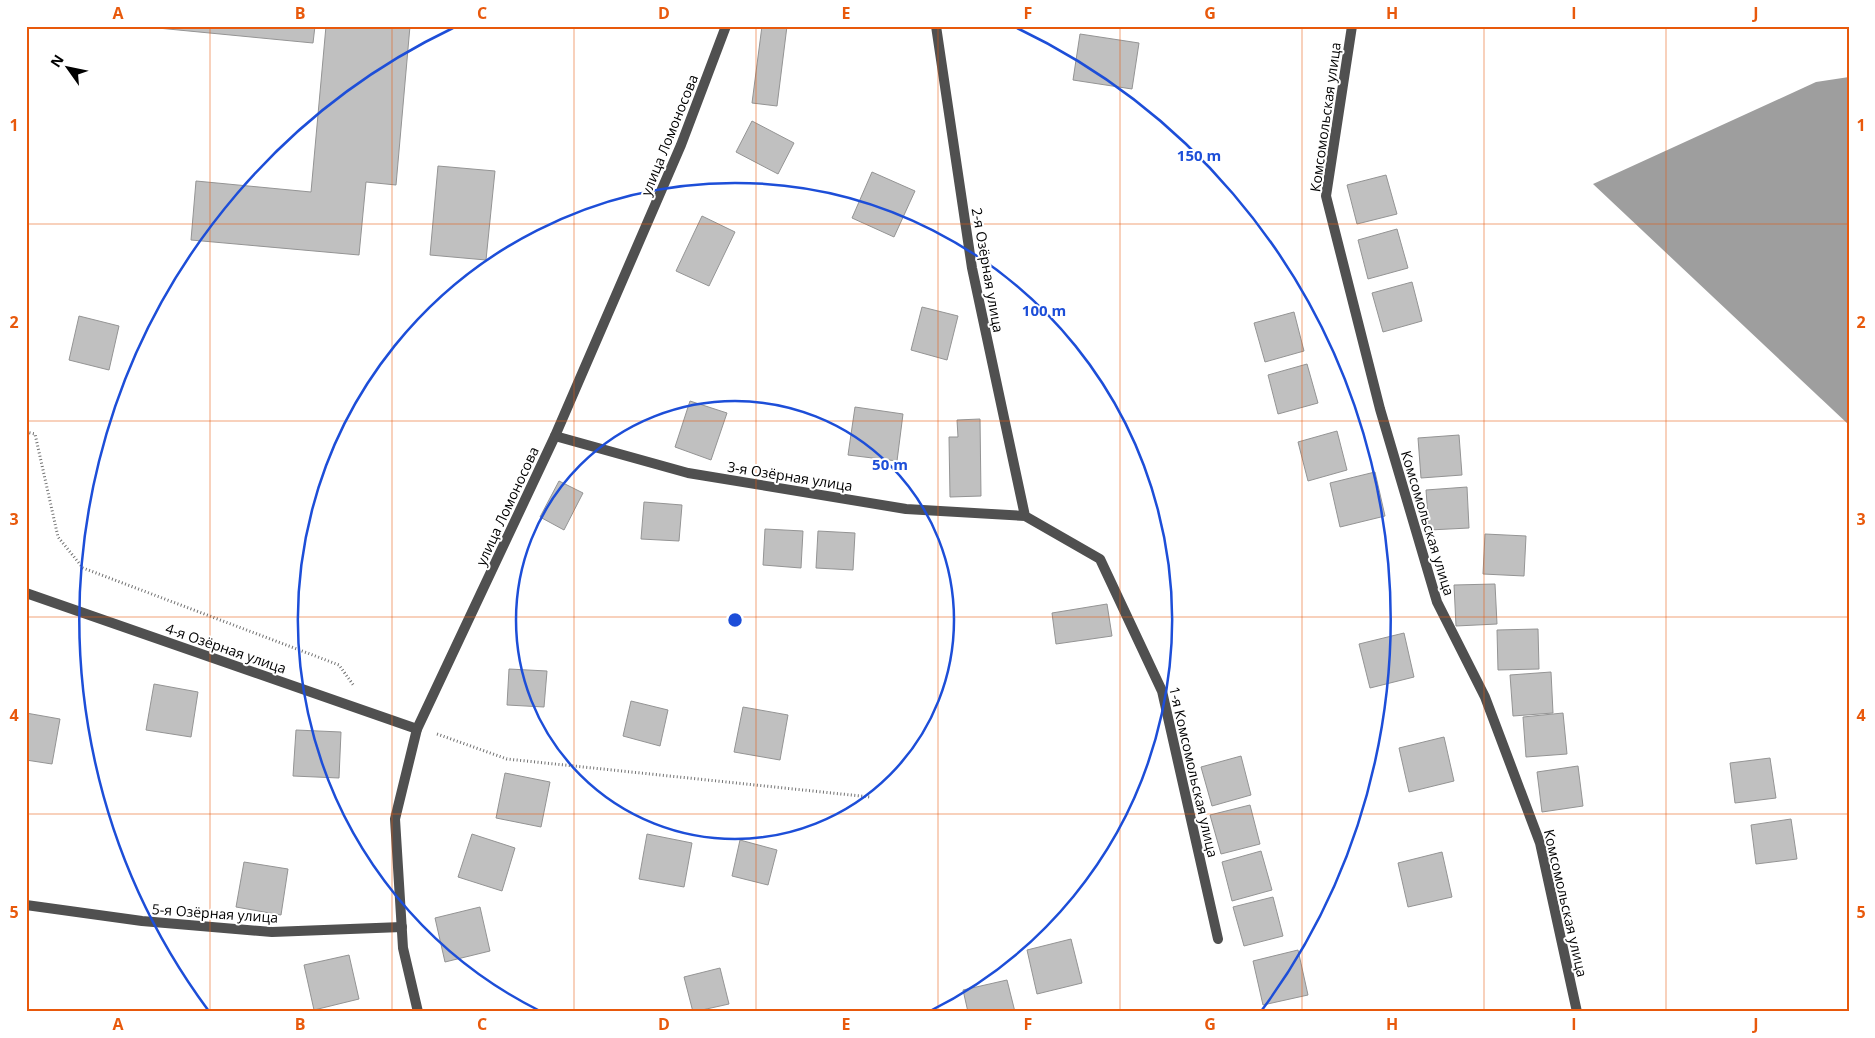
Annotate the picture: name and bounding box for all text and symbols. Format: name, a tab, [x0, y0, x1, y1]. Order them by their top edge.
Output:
text: A	[112, 2, 124, 24]
text: B	[295, 2, 305, 24]
text: C	[477, 2, 487, 24]
text: D	[658, 2, 670, 24]
text: E	[842, 2, 851, 24]
text: F	[1024, 2, 1032, 24]
text: G	[1204, 2, 1216, 24]
text: H	[1386, 2, 1398, 24]
text: I	[1571, 2, 1577, 24]
text: J	[1751, 2, 1759, 24]
street label: Комсомольская улица	[1305, 41, 1345, 193]
north arrow	[42, 42, 92, 92]
text: N	[46, 51, 68, 71]
street label: улица Ломоносова	[636, 72, 702, 198]
text: 1	[9, 114, 19, 136]
text: 1	[1856, 114, 1866, 136]
text: 150 m	[1177, 145, 1221, 165]
street label: 2-я Озёрная улица	[968, 206, 1008, 334]
text: 100 m	[1022, 300, 1066, 320]
text: 2	[9, 311, 19, 333]
text: 2	[1856, 311, 1866, 333]
street label: улица Ломоносова	[471, 443, 543, 569]
street label: Комсомольская улица	[1397, 448, 1459, 598]
text: 50 m	[872, 454, 908, 474]
street label: 3-я Озёрная улица	[726, 457, 854, 495]
text: 3	[9, 508, 19, 530]
text: 3	[1856, 508, 1866, 530]
centre of rings	[726, 611, 744, 629]
street label: 4-я Озёрная улица	[163, 618, 289, 678]
street label: 1-я Комсомольская улица	[1165, 685, 1223, 859]
text: 4	[9, 704, 19, 726]
text: 4	[1856, 704, 1866, 726]
street label: Комсомольская улица	[1540, 827, 1592, 979]
street label: 5-я Озёрная улица	[151, 899, 279, 927]
text: 5	[9, 901, 19, 923]
text: 5	[1856, 901, 1866, 923]
text: A	[112, 1013, 124, 1035]
text: B	[295, 1013, 305, 1035]
text: C	[477, 1013, 487, 1035]
text: D	[658, 1013, 670, 1035]
text: E	[842, 1013, 851, 1035]
text: F	[1024, 1013, 1032, 1035]
text: G	[1204, 1013, 1216, 1035]
text: H	[1386, 1013, 1398, 1035]
text: I	[1571, 1013, 1577, 1035]
text: J	[1751, 1013, 1759, 1035]

